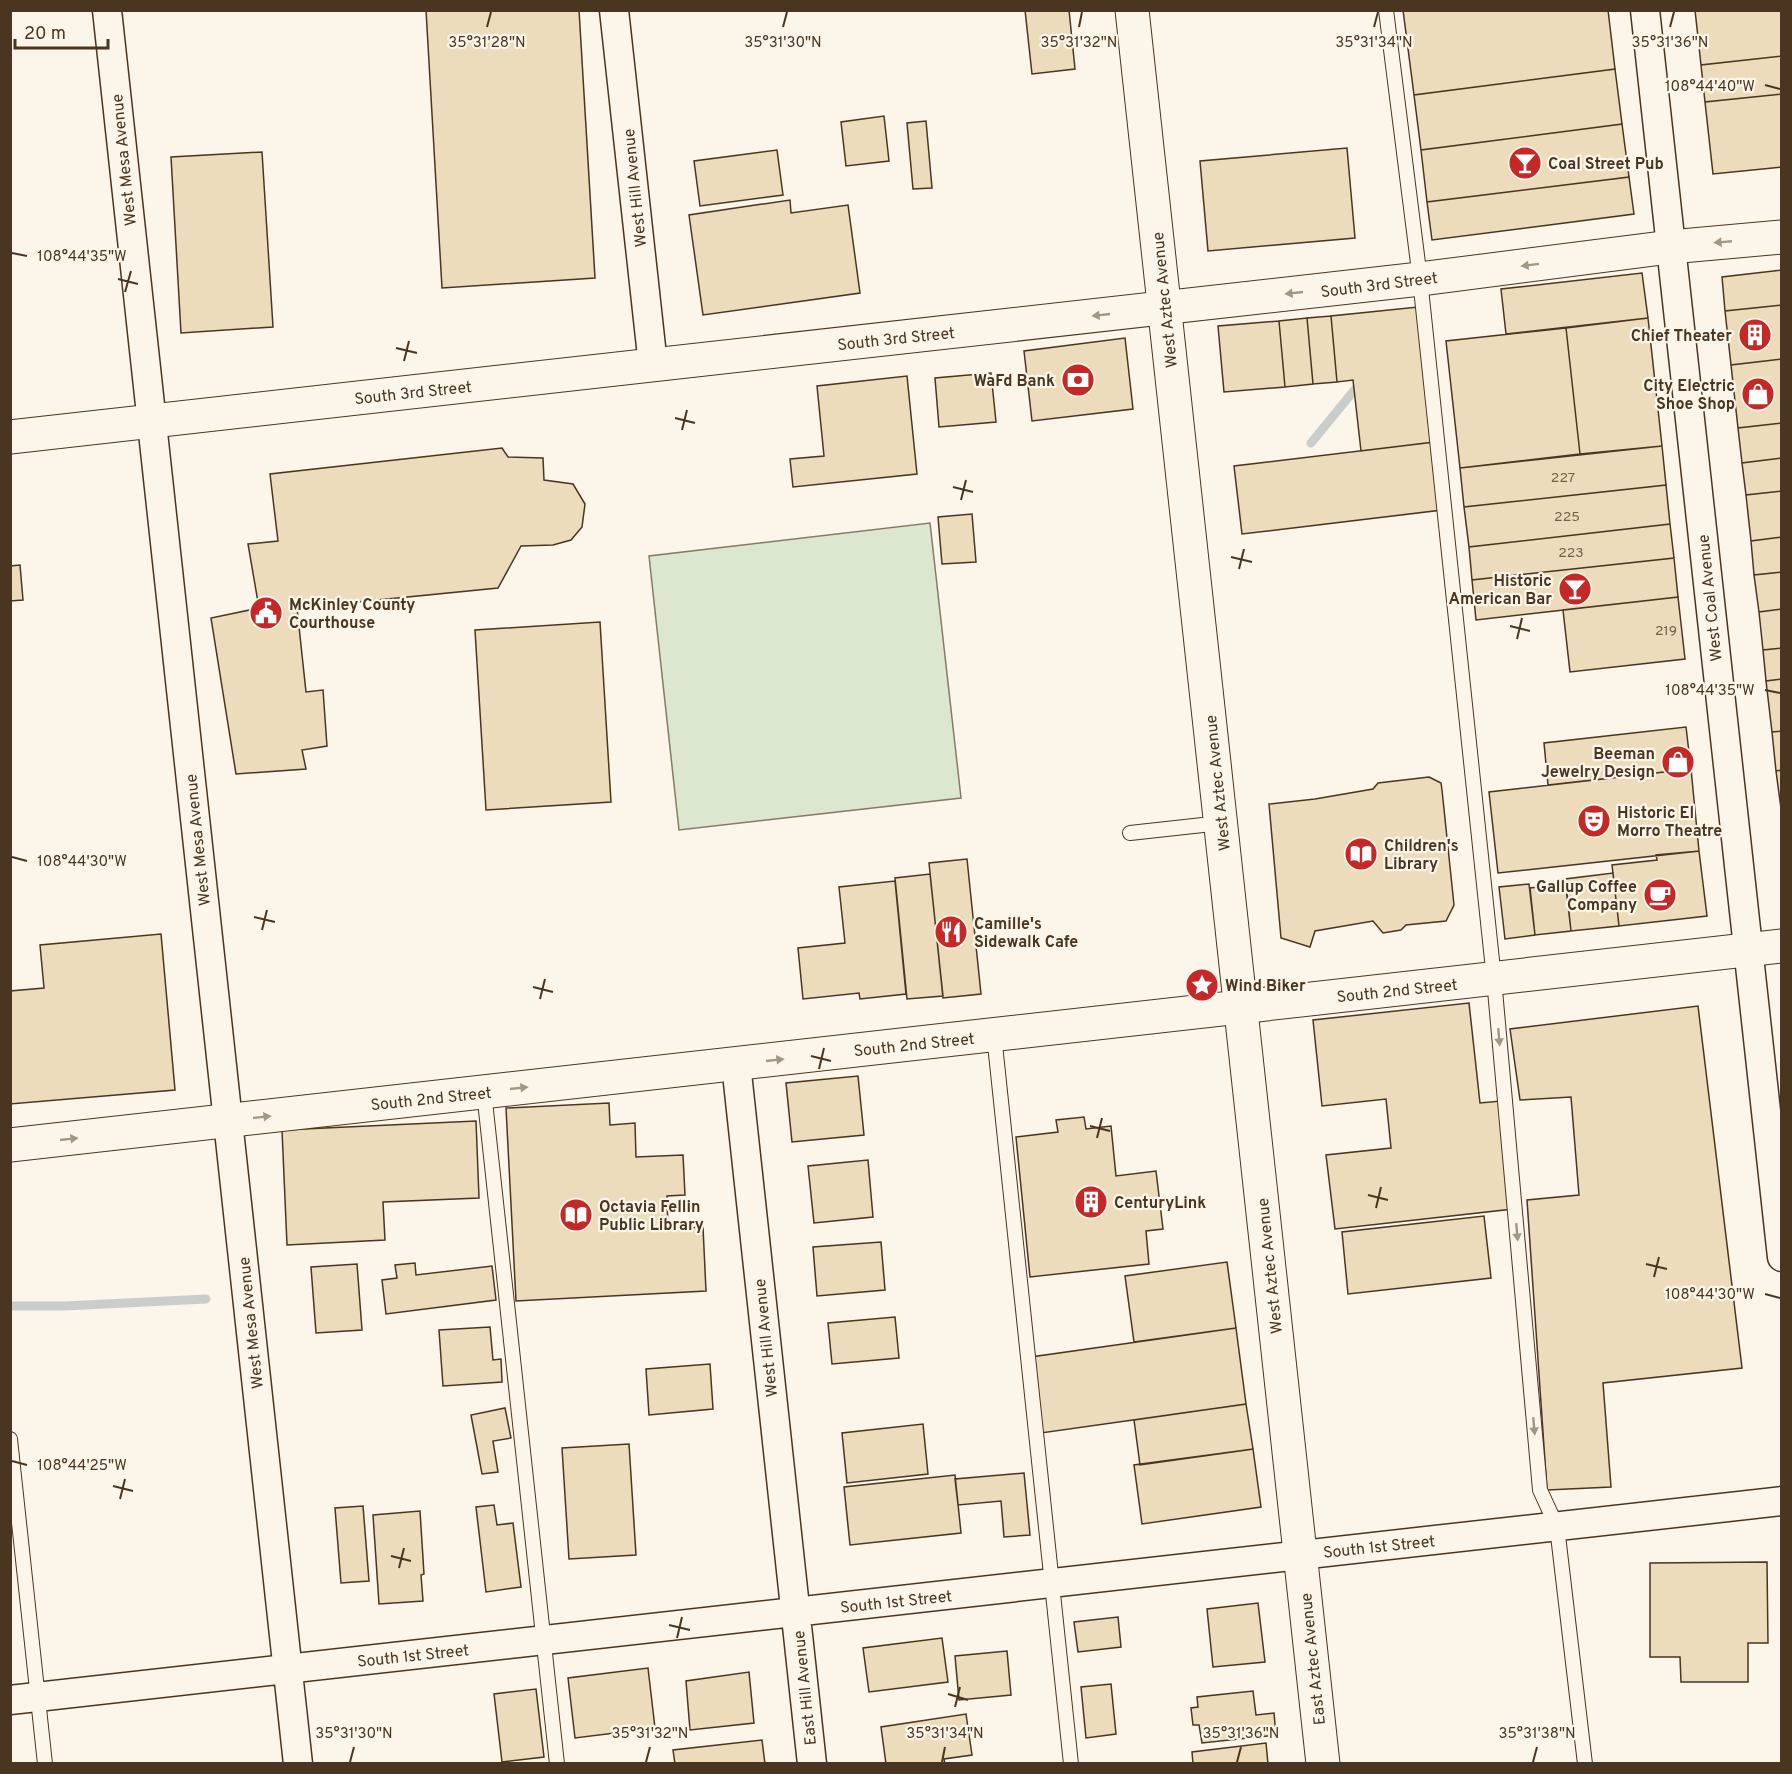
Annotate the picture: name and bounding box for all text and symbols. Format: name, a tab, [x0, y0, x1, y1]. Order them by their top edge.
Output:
scale bar	[15, 12, 108, 50]
text: 20 m	[24, 23, 66, 46]
text: 35°31'28"N	[448, 34, 526, 53]
text: 35°31'30"N	[744, 34, 822, 53]
text: 35°31'32"N	[1041, 34, 1117, 53]
text: 35°31'34"N	[1335, 34, 1413, 53]
text: 35°31'36"N	[1632, 34, 1708, 53]
text: 108°44'40"W	[1665, 78, 1755, 97]
street label: West Mesa Avenue	[108, 93, 142, 227]
street label: West Hill Avenue	[620, 128, 652, 248]
bar icon: Coal Street Pub	[1507, 145, 1543, 181]
place label: Coal Street Pub	[1548, 155, 1664, 175]
street label: West Aztec Avenue	[1149, 231, 1183, 369]
one-way arrow	[1714, 237, 1733, 247]
text: 108°44'35"W	[37, 248, 127, 267]
one-way arrow	[1520, 261, 1539, 270]
street label: South 3rd Street	[1319, 269, 1439, 303]
one-way arrow	[1285, 289, 1304, 298]
one-way arrow	[1091, 310, 1110, 320]
building icon: Chief Theater	[1737, 317, 1773, 353]
street label: South 3rd Street	[836, 324, 956, 356]
place label: Chief Theater	[1631, 327, 1732, 347]
bank icon: WaFd Bank	[1060, 362, 1096, 398]
place label: WaFd Bank	[973, 372, 1055, 392]
shop icon: City Electric Shoe Shop	[1740, 376, 1776, 412]
place label: City Electric Shoe Shop	[1643, 377, 1735, 415]
street label: South 3rd Street	[353, 378, 473, 410]
house number: 227	[1551, 470, 1575, 487]
house number: 225	[1554, 509, 1580, 526]
street label: West Coal Avenue	[1694, 533, 1728, 662]
house number: 223	[1558, 545, 1584, 562]
bar icon: Historic American Bar	[1557, 571, 1593, 607]
place label: Historic American Bar	[1448, 572, 1552, 610]
public building icon: McKinley County Courthouse	[248, 595, 284, 631]
place label: McKinley County Courthouse	[289, 596, 415, 634]
house number: 219	[1655, 623, 1677, 640]
text: 108°44'35"W	[1665, 682, 1755, 701]
street label: West Aztec Avenue	[1202, 714, 1236, 852]
shop icon: Beeman Jewelry Design	[1660, 744, 1696, 780]
place label: Beeman Jewelry Design	[1541, 745, 1655, 783]
street label: West Mesa Avenue	[182, 773, 216, 907]
theatre icon: Historic El Morro Theatre	[1576, 803, 1612, 839]
place label: Historic El Morro Theatre	[1617, 804, 1722, 842]
library icon: Children's Library	[1343, 836, 1379, 872]
place label: Children's Library	[1384, 837, 1459, 875]
text: 108°44'30"W	[37, 853, 127, 872]
cafe icon: Gallup Coffee Company	[1642, 877, 1678, 913]
place label: Gallup Coffee Company	[1536, 878, 1637, 916]
restaurant icon: Camille's Sidewalk Cafe	[933, 914, 969, 950]
place label: Camille's Sidewalk Cafe	[974, 915, 1078, 953]
place icon: Wind Biker	[1184, 967, 1220, 1003]
street label: South 2nd Street	[1336, 976, 1459, 1008]
place label: Wind Biker	[1225, 977, 1306, 997]
one-way arrow	[1494, 1028, 1504, 1047]
street label: South 2nd Street	[853, 1030, 976, 1062]
one-way arrow	[766, 1055, 785, 1064]
street label: South 2nd Street	[370, 1084, 493, 1116]
one-way arrow	[509, 1084, 528, 1093]
one-way arrow	[253, 1112, 272, 1122]
one-way arrow	[59, 1134, 78, 1144]
building icon: CenturyLink	[1073, 1184, 1109, 1220]
place label: CenturyLink	[1114, 1194, 1206, 1214]
library icon: Octavia Fellin Public Library	[558, 1197, 594, 1233]
street label: West Aztec Avenue	[1254, 1197, 1288, 1335]
place label: Octavia Fellin Public Library	[599, 1198, 704, 1236]
one-way arrow	[1512, 1222, 1522, 1241]
street label: West Mesa Avenue	[235, 1256, 269, 1390]
street label: West Hill Avenue	[751, 1278, 783, 1398]
text: 108°44'30"W	[1665, 1286, 1755, 1305]
one-way arrow	[1529, 1416, 1539, 1435]
text: 108°44'25"W	[37, 1457, 127, 1476]
street label: South 1st Street	[1322, 1532, 1436, 1564]
street label: South 1st Street	[839, 1587, 953, 1619]
street label: East Aztec Avenue	[1297, 1592, 1331, 1726]
street label: East Hill Avenue	[790, 1629, 822, 1746]
street label: South 1st Street	[356, 1641, 470, 1673]
text: 35°31'30"N	[315, 1725, 393, 1744]
text: 35°31'32"N	[612, 1725, 688, 1744]
text: 35°31'34"N	[906, 1725, 984, 1744]
text: 35°31'36"N	[1203, 1725, 1279, 1744]
text: 35°31'38"N	[1498, 1725, 1576, 1744]

